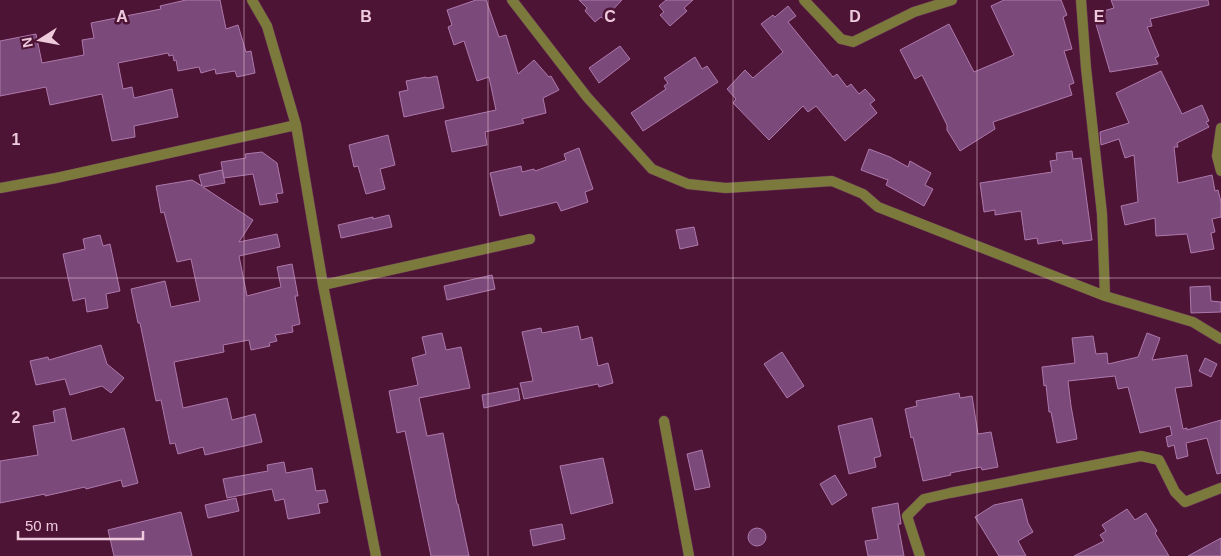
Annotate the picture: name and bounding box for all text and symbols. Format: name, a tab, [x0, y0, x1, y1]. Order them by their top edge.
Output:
text: A	[116, 8, 128, 25]
text: B	[360, 8, 372, 25]
text: C	[604, 8, 616, 25]
text: D	[849, 8, 861, 25]
text: E	[1094, 8, 1105, 25]
north arrow	[15, 15, 65, 65]
text: N	[18, 36, 36, 49]
text: 1	[12, 131, 21, 148]
text: 2	[12, 409, 21, 426]
scale bar	[18, 508, 142, 540]
text: 50 m	[25, 517, 58, 534]

